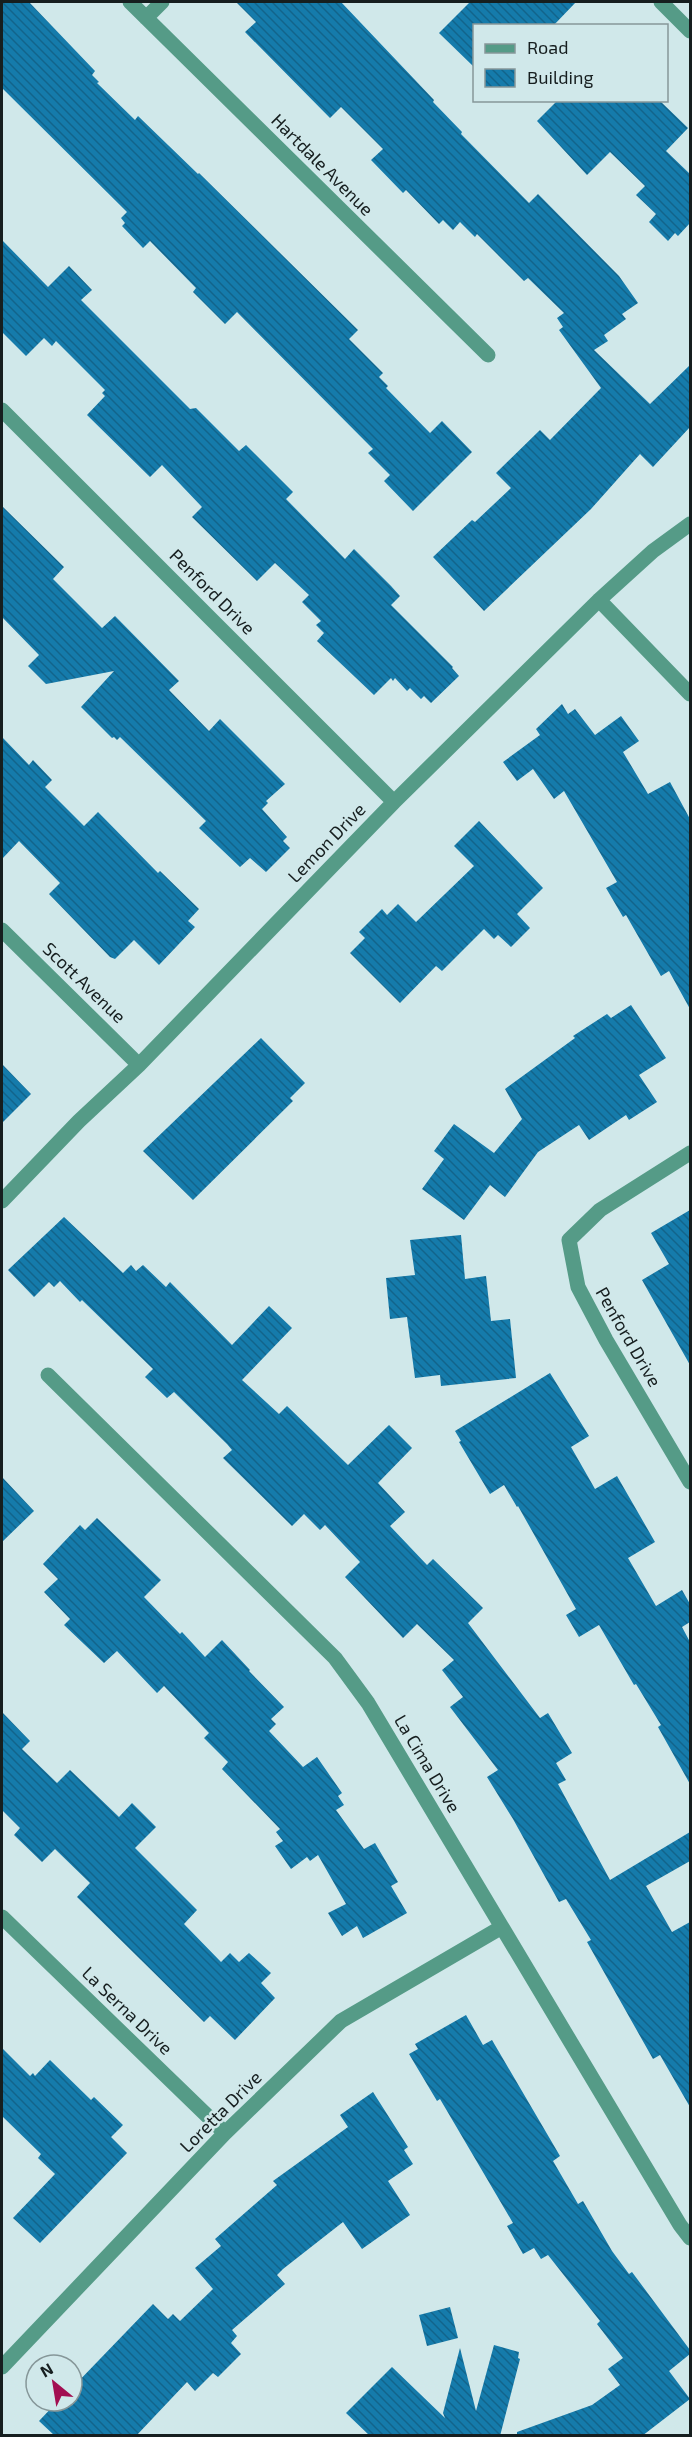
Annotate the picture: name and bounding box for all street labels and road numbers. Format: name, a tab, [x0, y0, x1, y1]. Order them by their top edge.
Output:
street label: Hartdale Avenue	[267, 109, 378, 220]
street label: Penford Drive	[165, 544, 260, 639]
street label: Lemon Drive	[283, 798, 370, 887]
street label: Scott Avenue	[39, 937, 131, 1027]
street label: Penford Drive	[591, 1283, 666, 1390]
street label: La Cima Drive	[390, 1711, 466, 1816]
street label: La Serna Drive	[78, 1962, 177, 2059]
street label: Loretta Drive	[175, 2066, 266, 2157]

